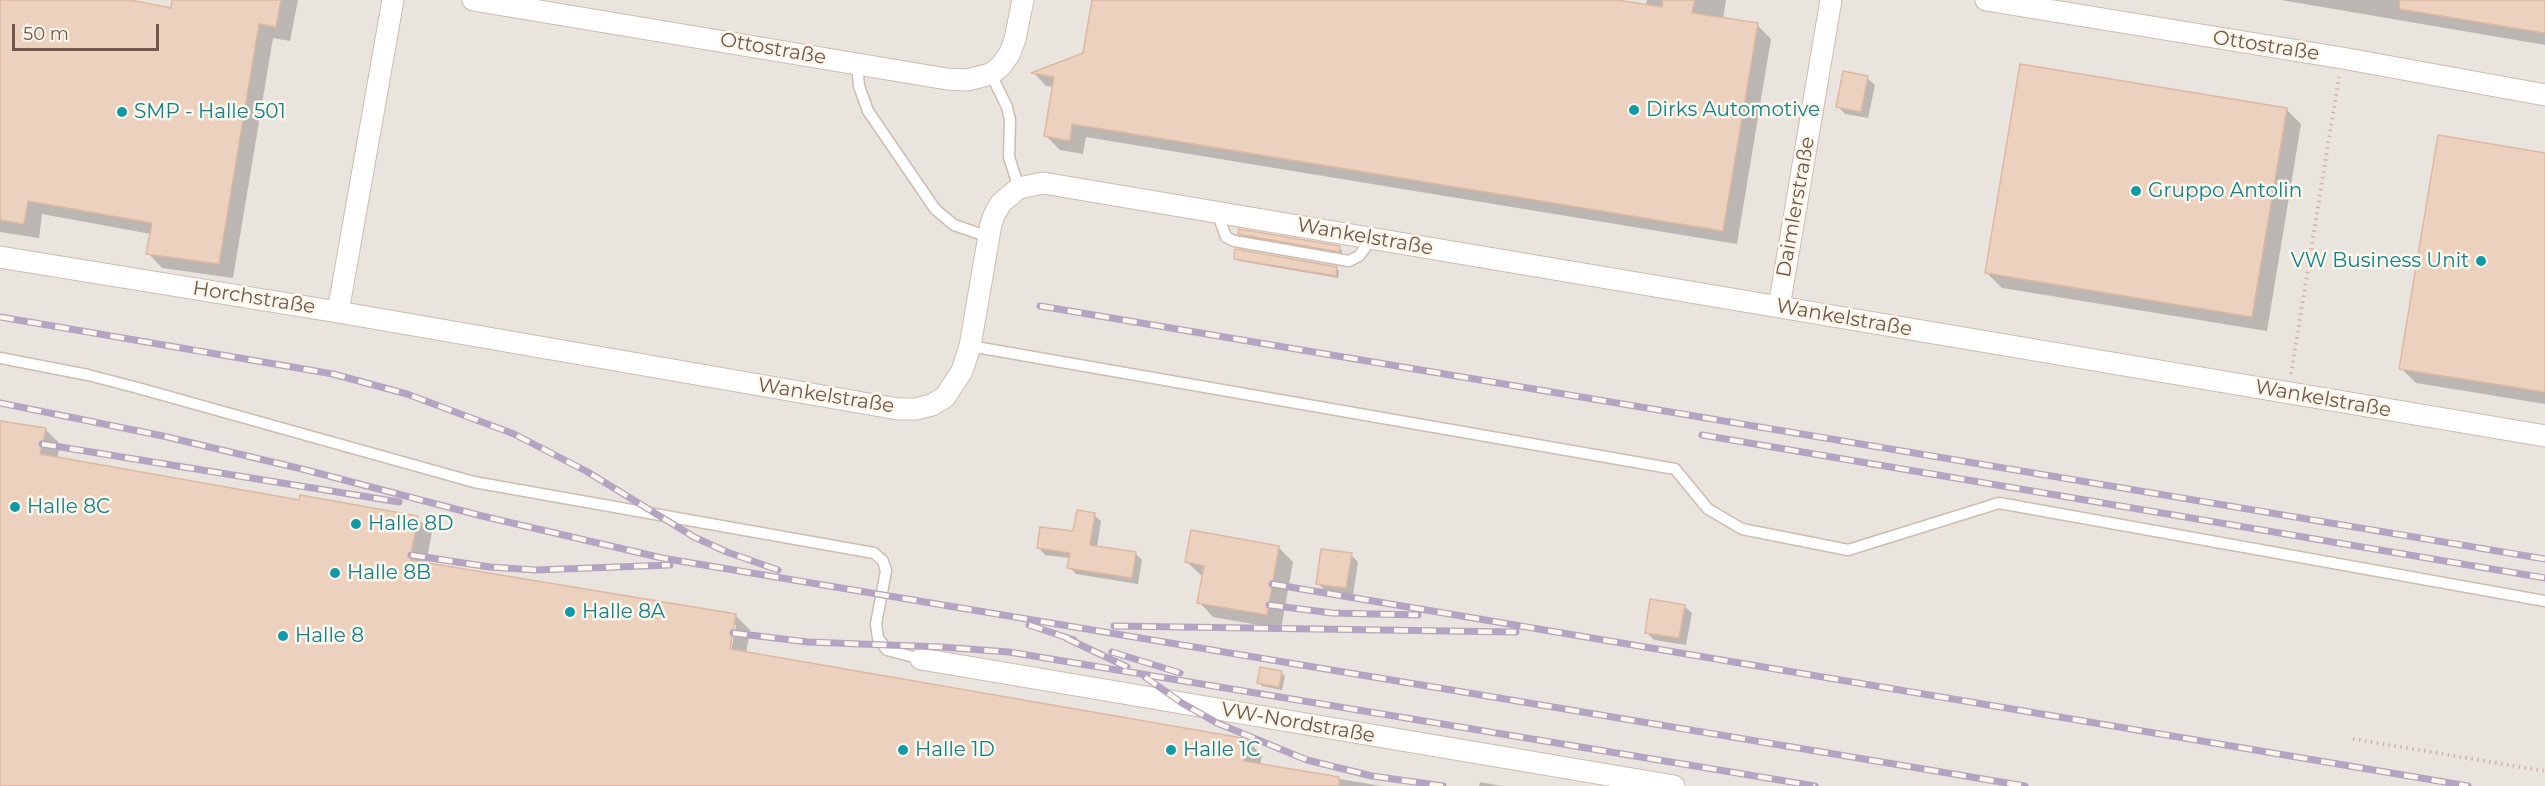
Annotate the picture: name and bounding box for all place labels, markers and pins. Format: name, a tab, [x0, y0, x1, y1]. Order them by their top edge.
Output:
place label: Dirks Automotive	[1646, 98, 1820, 122]
place label: SMP - Halle 501	[134, 100, 286, 124]
marker: Dirks Automotive	[1627, 103, 1641, 117]
marker: SMP - Halle 501	[115, 105, 129, 119]
place label: Gruppo Antolin	[2148, 179, 2302, 203]
marker: Gruppo Antolin	[2129, 184, 2143, 198]
place label: VW Business Unit	[2291, 249, 2469, 273]
marker: VW Business Unit	[2474, 254, 2488, 268]
place label: Halle 8C	[27, 495, 110, 519]
marker: Halle 8C	[8, 500, 22, 514]
place label: Halle 8D	[368, 512, 453, 536]
marker: Halle 8D	[349, 517, 363, 531]
place label: Halle 8B	[347, 561, 431, 585]
marker: Halle 8B	[328, 566, 342, 580]
place label: Halle 8A	[582, 600, 665, 624]
marker: Halle 8A	[563, 605, 577, 619]
place label: Halle 8	[295, 624, 364, 648]
marker: Halle 8	[276, 629, 290, 643]
place label: Halle 1D	[915, 738, 995, 762]
place label: Halle 1C	[1183, 738, 1261, 762]
marker: Halle 1D	[896, 743, 910, 757]
marker: Halle 1C	[1164, 743, 1178, 757]

